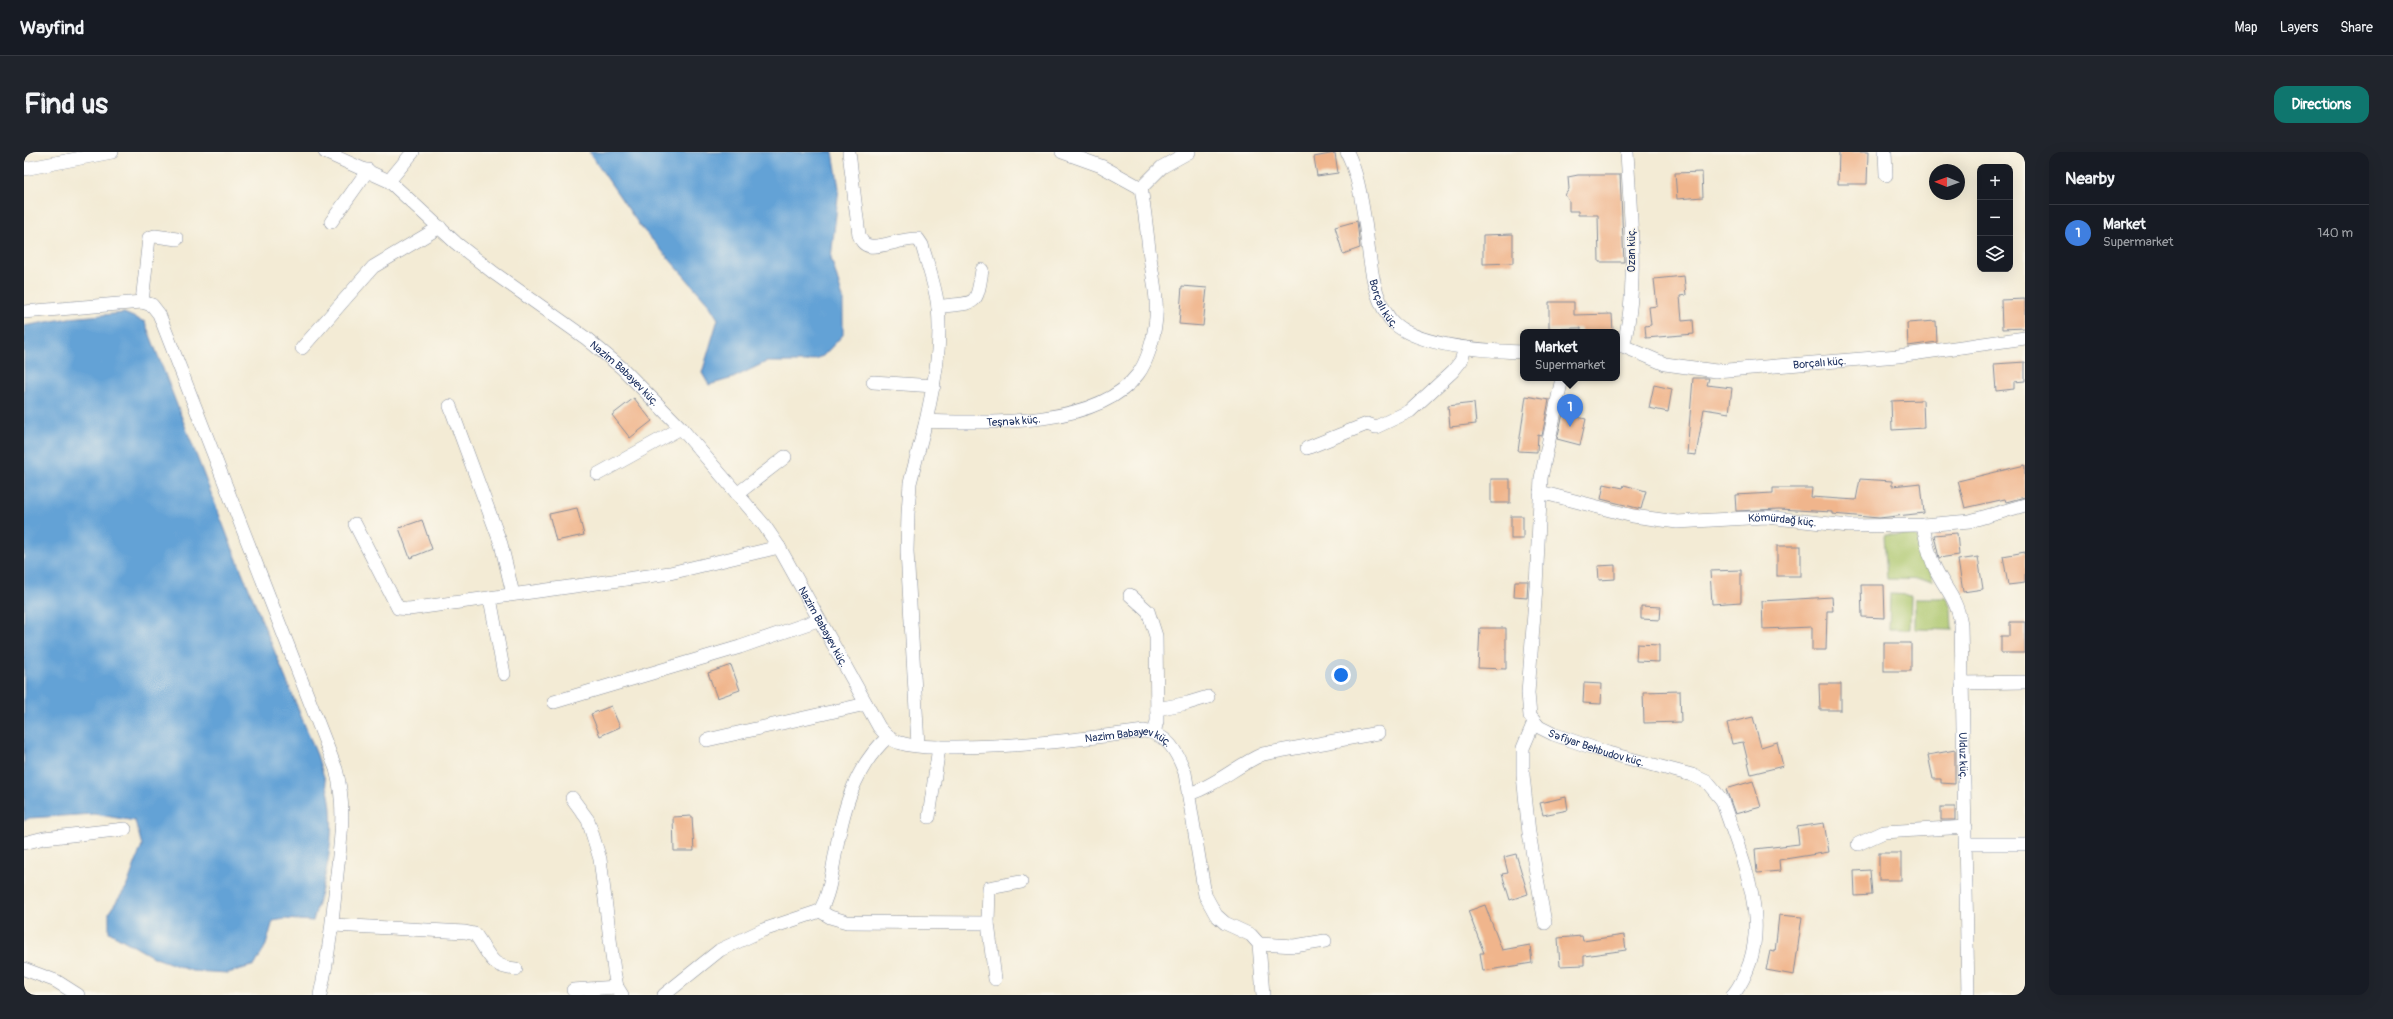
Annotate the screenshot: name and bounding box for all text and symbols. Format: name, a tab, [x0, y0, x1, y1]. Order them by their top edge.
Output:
text: Wayfind	[20, 16, 84, 40]
text: Map	[2235, 19, 2258, 36]
text: Layers	[2280, 19, 2318, 36]
text: Share	[2340, 19, 2373, 36]
button: Directions	[2274, 86, 2369, 123]
text: Find us	[24, 87, 108, 122]
north arrow	[1929, 164, 1965, 200]
map controls	[1977, 164, 2013, 272]
button: +	[1977, 164, 2013, 200]
text: Nearby	[2065, 168, 2114, 189]
button: −	[1977, 200, 2013, 236]
text: Market	[2103, 215, 2146, 234]
text: 1	[2075, 225, 2081, 241]
text: 140 m	[2317, 225, 2353, 241]
street label: Ozan küç.	[1625, 228, 1638, 272]
text: Supermarket	[2103, 234, 2174, 250]
button: layers	[1977, 236, 2013, 272]
street label: Borçalı küç.	[1366, 278, 1401, 331]
popup	[1520, 329, 1620, 381]
street label: Nazim Babayev küç.	[587, 338, 662, 409]
text: Market	[1535, 338, 1578, 357]
street label: Borçalı küç.	[1792, 354, 1847, 372]
text: Supermarket	[1535, 357, 1605, 373]
pin: 1	[1557, 394, 1583, 427]
street label: Teşnək küç.	[986, 412, 1041, 429]
street label: Kömürdağ küç.	[1748, 511, 1817, 529]
street label: Nazim Babayev küç.	[795, 584, 850, 669]
your location	[1331, 665, 1351, 685]
street label: Nazim Babayev küç.	[1084, 725, 1175, 749]
street label: Səfiyar Behbudov küç.	[1546, 727, 1646, 769]
street label: Ulduz küç.	[1956, 732, 1970, 780]

